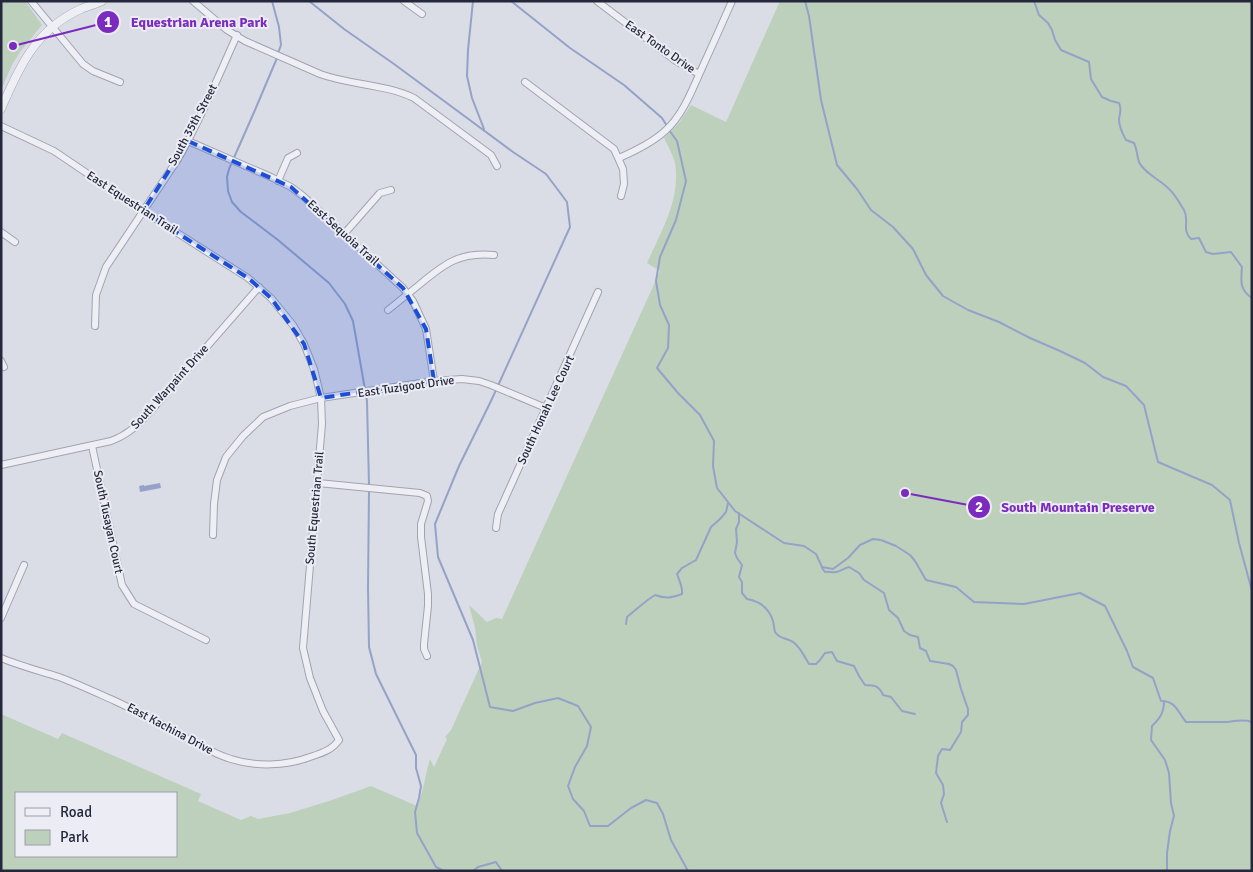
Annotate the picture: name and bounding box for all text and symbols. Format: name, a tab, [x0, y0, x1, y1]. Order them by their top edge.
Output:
callout: Equestrian Arena Park	[96, 7, 277, 36]
text: 1	[104, 13, 112, 31]
text: Equestrian Arena Park	[131, 14, 268, 31]
street label: East Tonto Drive	[622, 17, 698, 77]
street label: South 35th Street	[165, 82, 221, 168]
street label: East Equestrian Trail	[84, 168, 181, 238]
street label: East Sequoia Trail	[304, 197, 382, 269]
street label: South Warpaint Drive	[128, 341, 212, 433]
street label: South Honah Lee Court	[514, 353, 578, 467]
street label: East Tuzigoot Drive	[357, 373, 455, 401]
street label: South Equestrian Trail	[303, 450, 327, 565]
street label: South Tusayan Court	[90, 469, 126, 575]
callout: South Mountain Preserve	[967, 492, 1165, 521]
text: 2	[975, 498, 983, 516]
text: South Mountain Preserve	[1001, 499, 1155, 516]
street label: East Kachina Drive	[124, 700, 216, 758]
legend	[15, 792, 178, 857]
text: Road	[60, 803, 92, 821]
text: Park	[60, 828, 89, 846]

